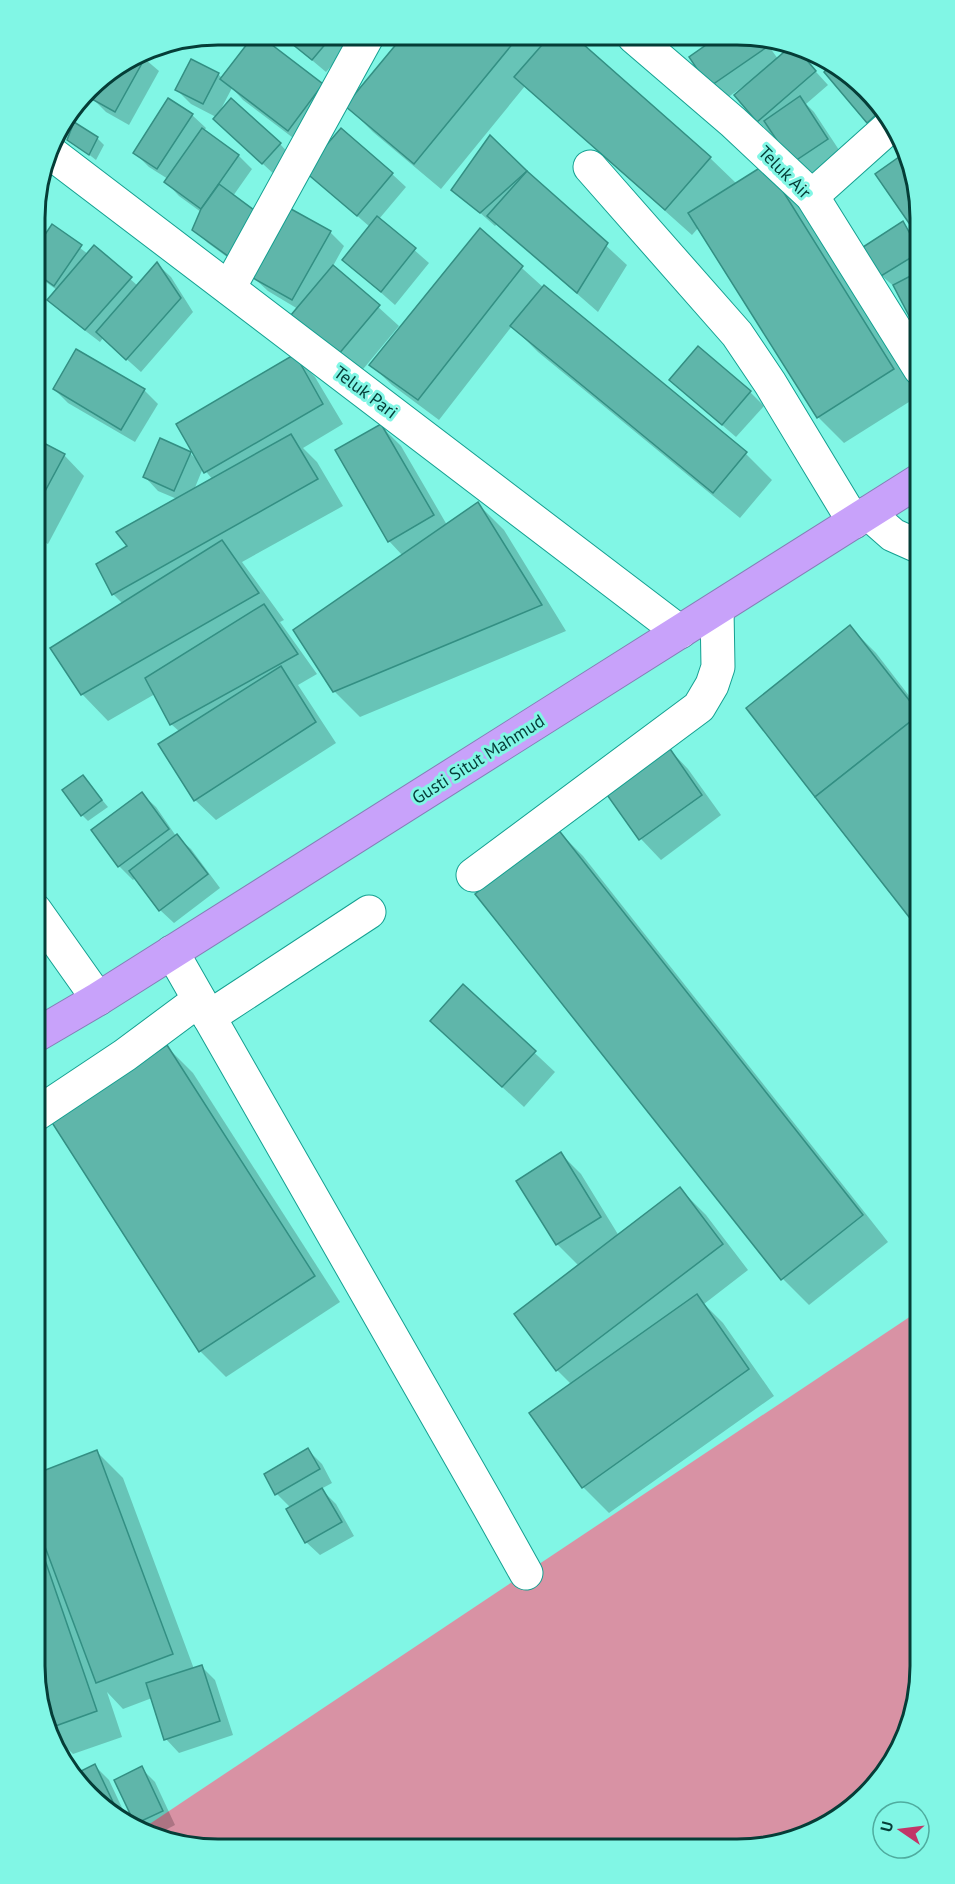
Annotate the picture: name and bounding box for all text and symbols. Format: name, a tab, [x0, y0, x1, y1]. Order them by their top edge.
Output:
street label: Teluk Air	[754, 141, 816, 203]
street label: Teluk Pari	[330, 361, 402, 423]
street label: Gusti Situt Mahmud	[407, 709, 549, 809]
north arrow	[871, 1800, 931, 1860]
text: U	[876, 1819, 897, 1834]

